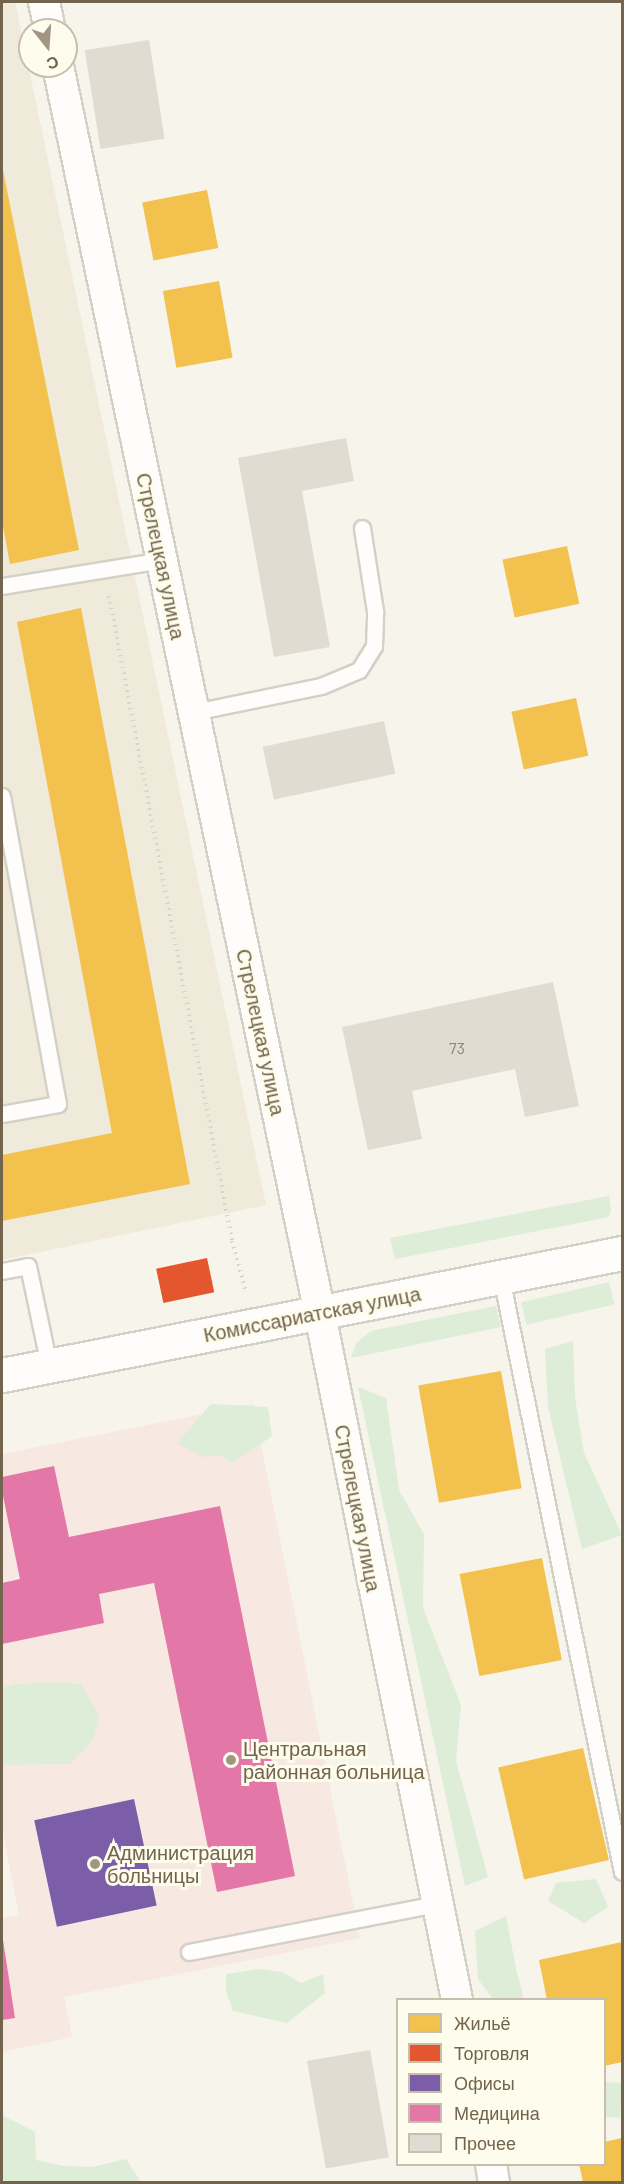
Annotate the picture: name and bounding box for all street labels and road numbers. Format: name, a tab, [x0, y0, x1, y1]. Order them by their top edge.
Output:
street label: Стрелецкая улица	[132, 471, 190, 641]
street label: Стрелецкая улица	[232, 947, 290, 1117]
street label: Комиссариатская улица	[201, 1281, 423, 1347]
street label: Стрелецкая улица	[330, 1422, 386, 1594]

